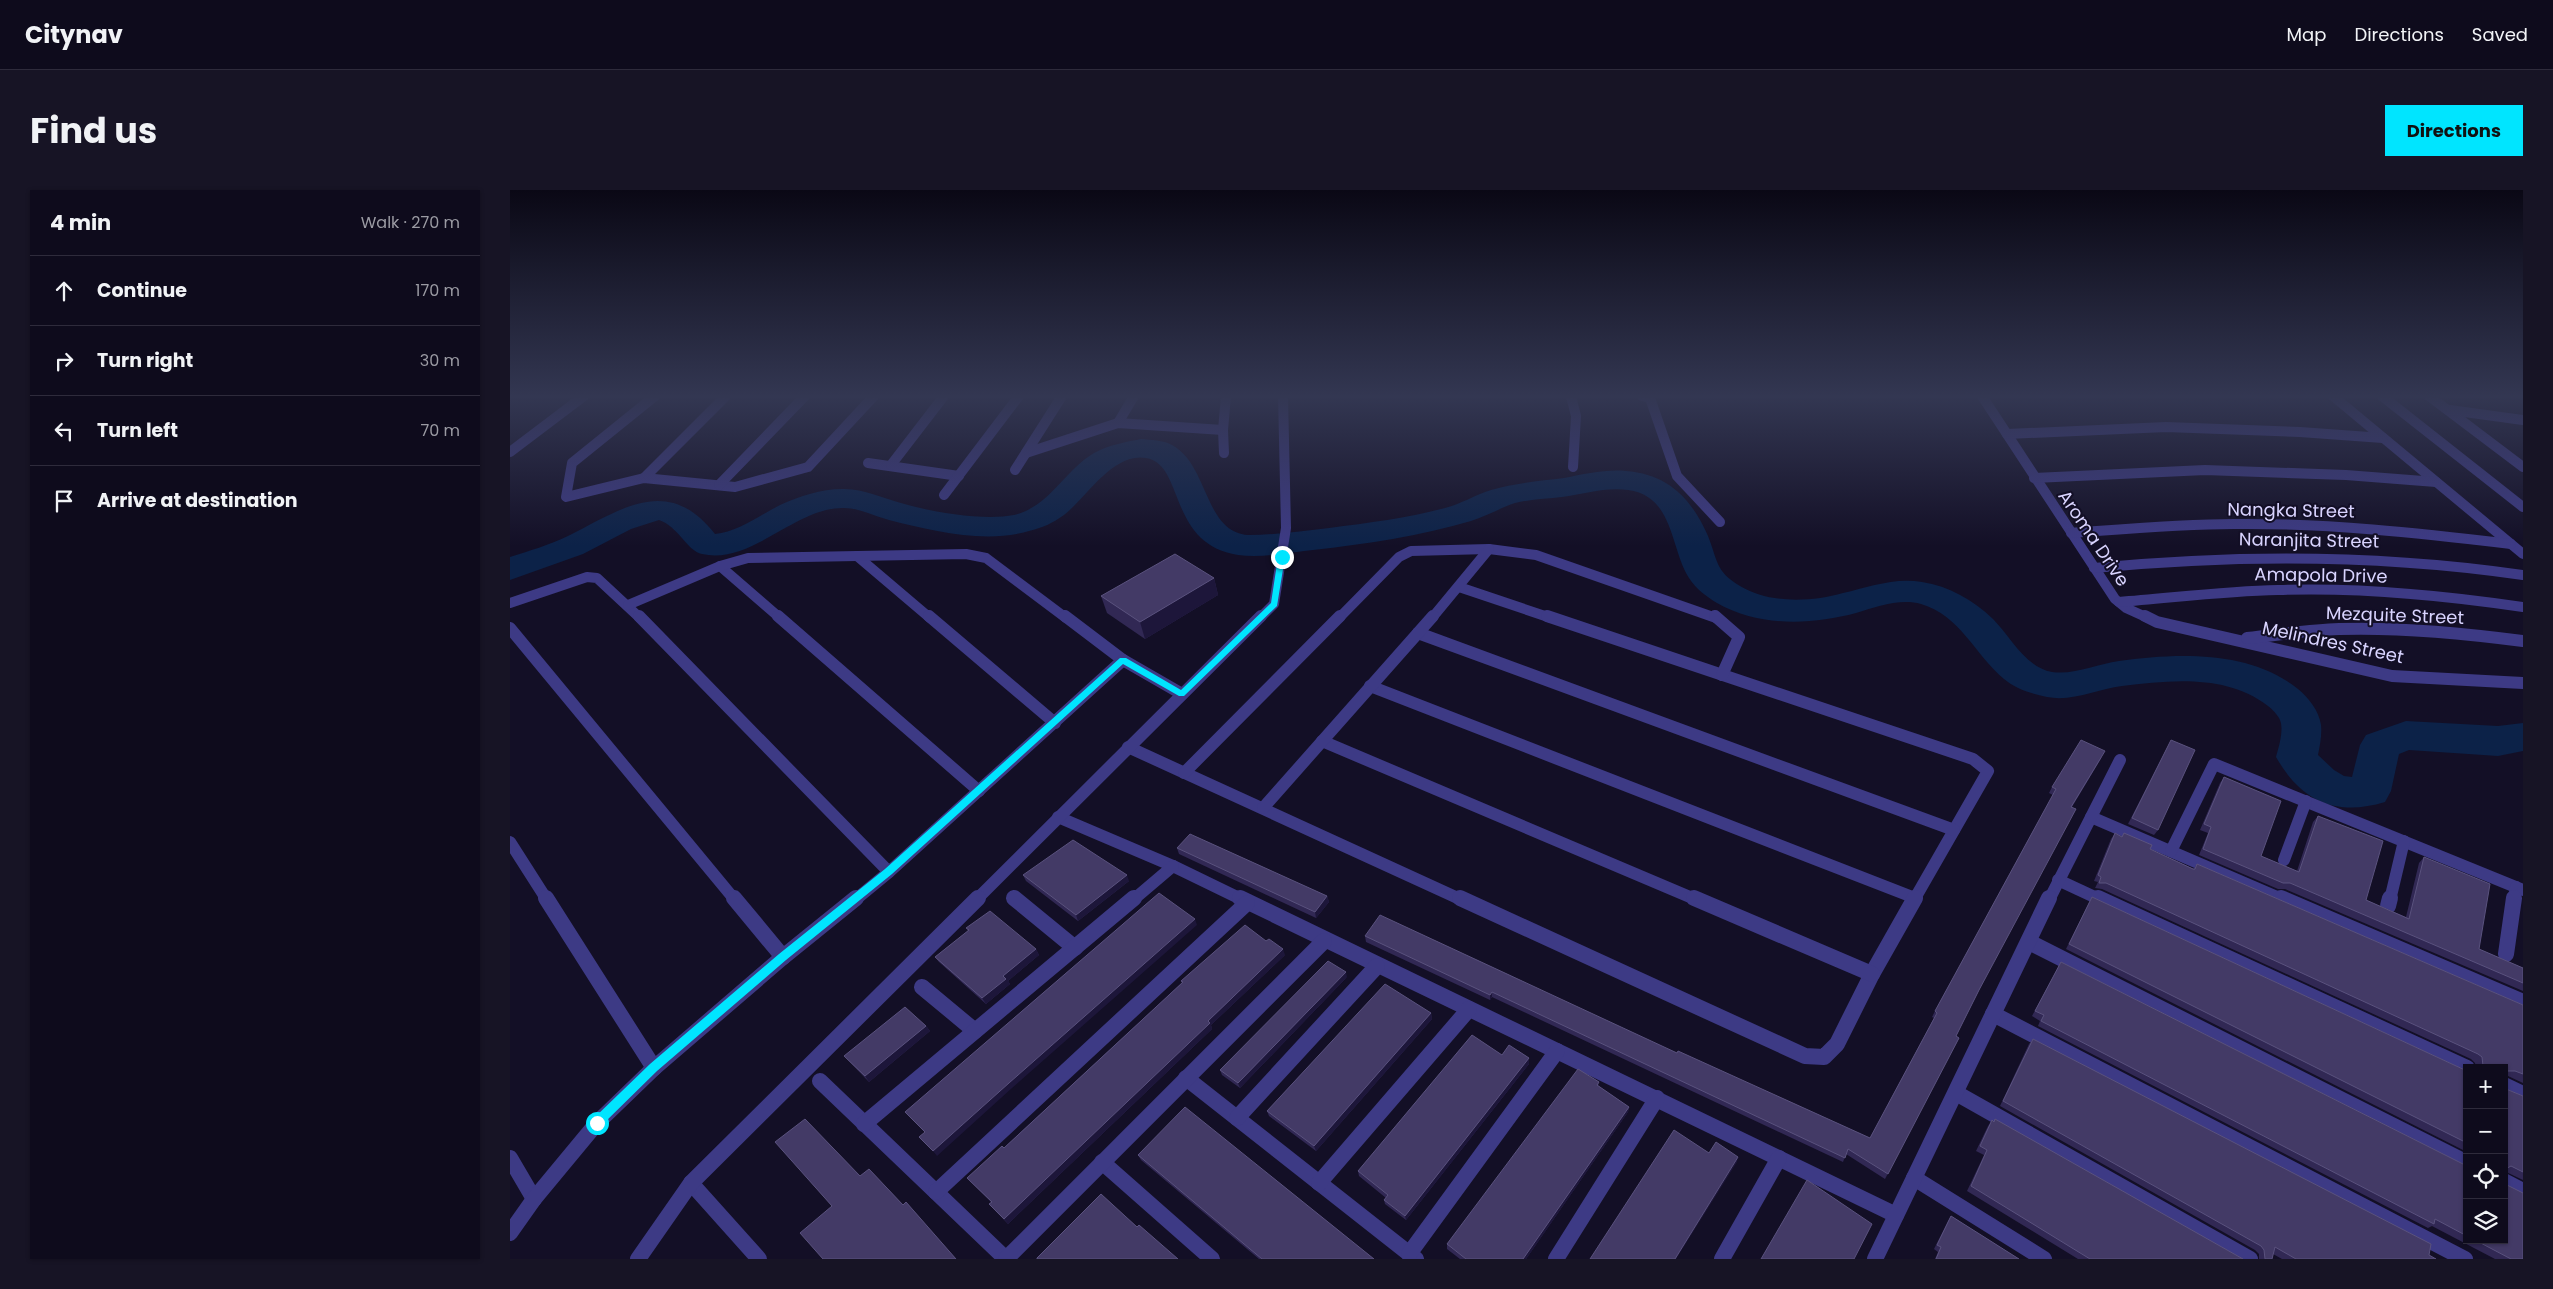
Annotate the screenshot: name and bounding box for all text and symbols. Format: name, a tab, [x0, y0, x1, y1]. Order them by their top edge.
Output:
text: Citynav	[25, 18, 123, 51]
text: Map	[2287, 22, 2326, 47]
text: Directions	[2354, 22, 2444, 47]
text: Saved	[2472, 22, 2528, 47]
button: Directions	[2385, 105, 2523, 156]
text: Find us	[30, 106, 157, 155]
text: 4 min	[50, 208, 111, 237]
text: Walk · 270 m	[361, 211, 460, 234]
icon: ahead	[50, 277, 78, 305]
text: Continue	[97, 277, 187, 304]
text: 170 m	[415, 279, 460, 302]
icon: right	[50, 347, 78, 375]
text: Turn right	[97, 347, 193, 374]
text: 30 m	[420, 349, 460, 372]
icon: left	[50, 417, 78, 445]
text: Turn left	[97, 417, 178, 444]
text: 70 m	[420, 419, 460, 442]
street label: Aroma Drive	[2053, 485, 2135, 591]
icon: arrive	[50, 487, 78, 515]
text: Arrive at destination	[97, 487, 298, 514]
street label: Nangka Street	[2227, 496, 2355, 524]
street label: Naranjita Street	[2239, 526, 2379, 554]
route end	[1271, 546, 1294, 569]
street label: Amapola Drive	[2254, 561, 2388, 589]
street label: Mezquite Street	[2326, 600, 2464, 630]
street label: Melindres Street	[2260, 615, 2406, 669]
map controls	[2463, 1064, 2508, 1244]
button: +	[2463, 1064, 2508, 1109]
button: −	[2463, 1109, 2508, 1154]
route start	[586, 1112, 609, 1135]
button: locate	[2463, 1154, 2508, 1199]
button: layers	[2463, 1199, 2508, 1244]

